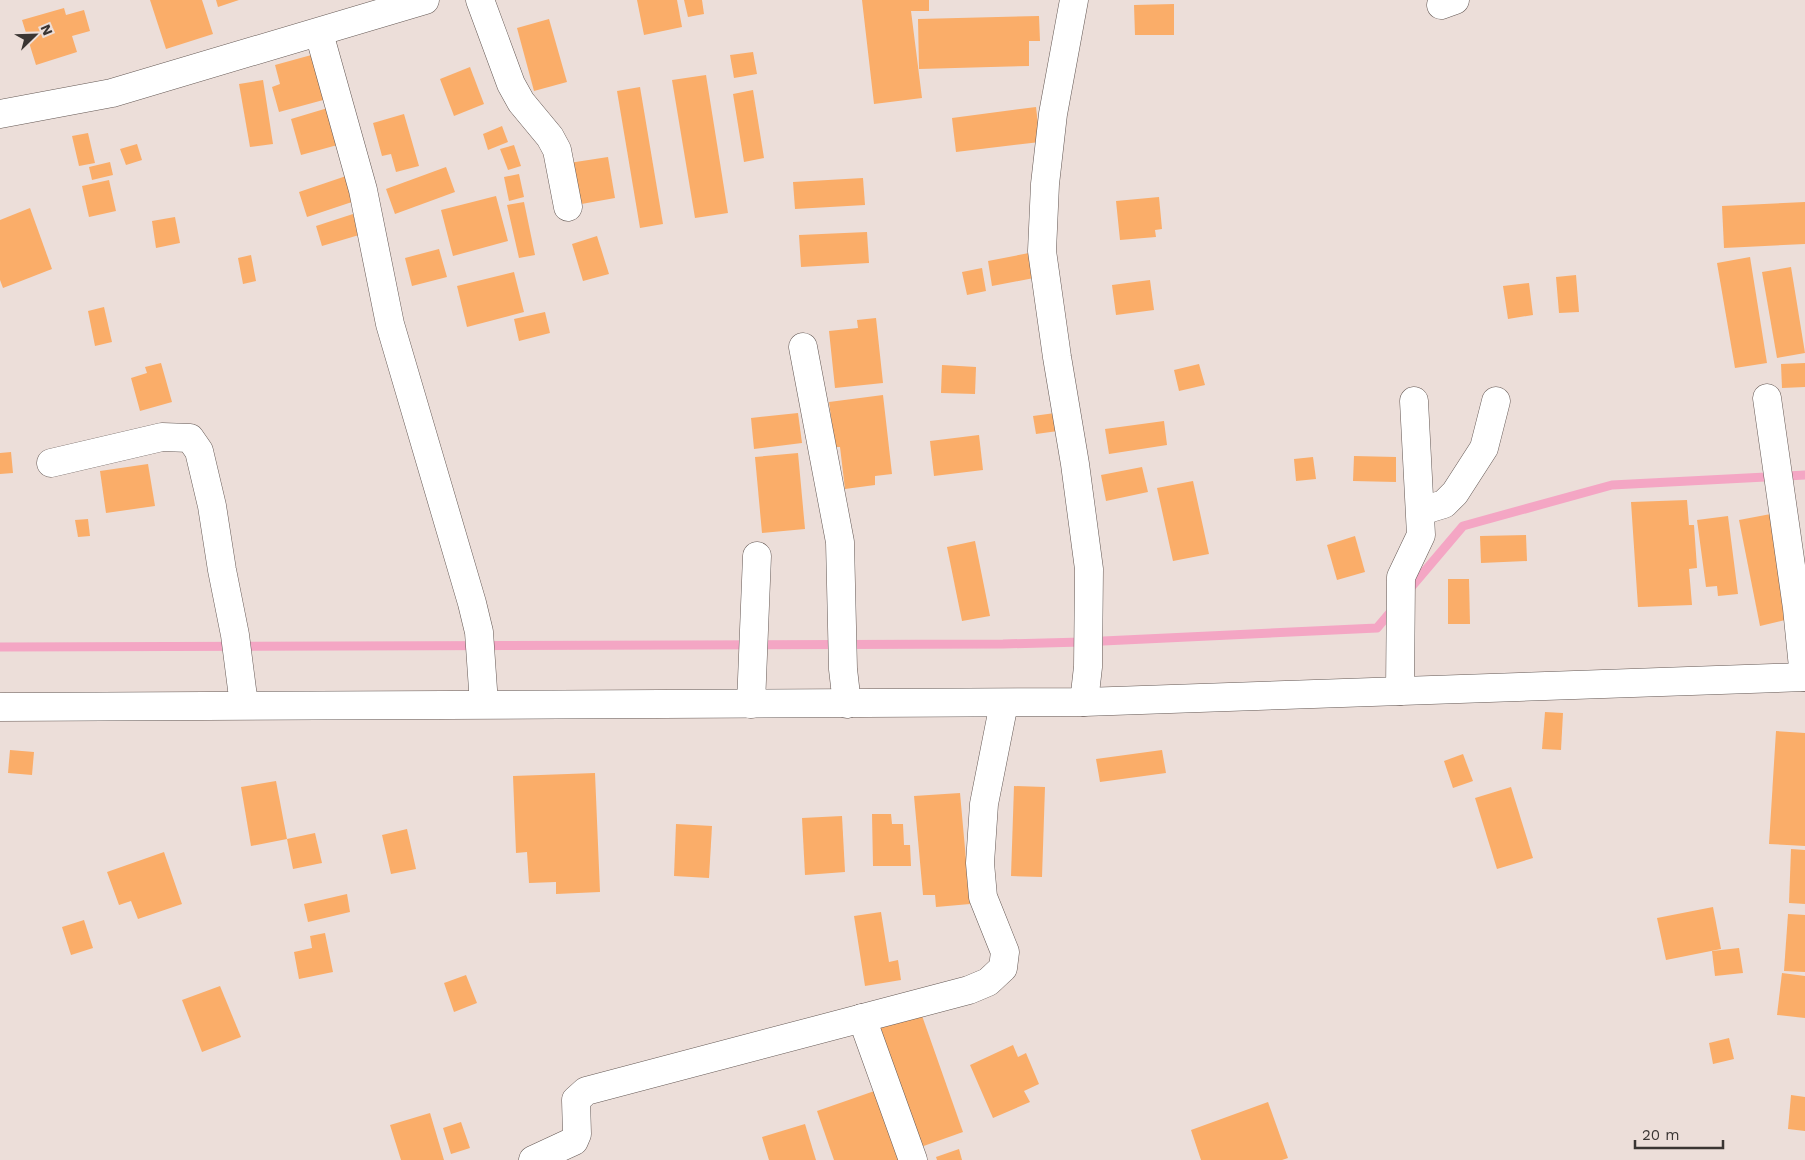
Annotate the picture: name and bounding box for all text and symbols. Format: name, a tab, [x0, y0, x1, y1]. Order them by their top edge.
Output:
north arrow	[10, 10, 60, 60]
text: N	[38, 22, 56, 38]
scale bar	[1635, 1118, 1722, 1150]
text: 20 m	[1642, 1126, 1680, 1144]

